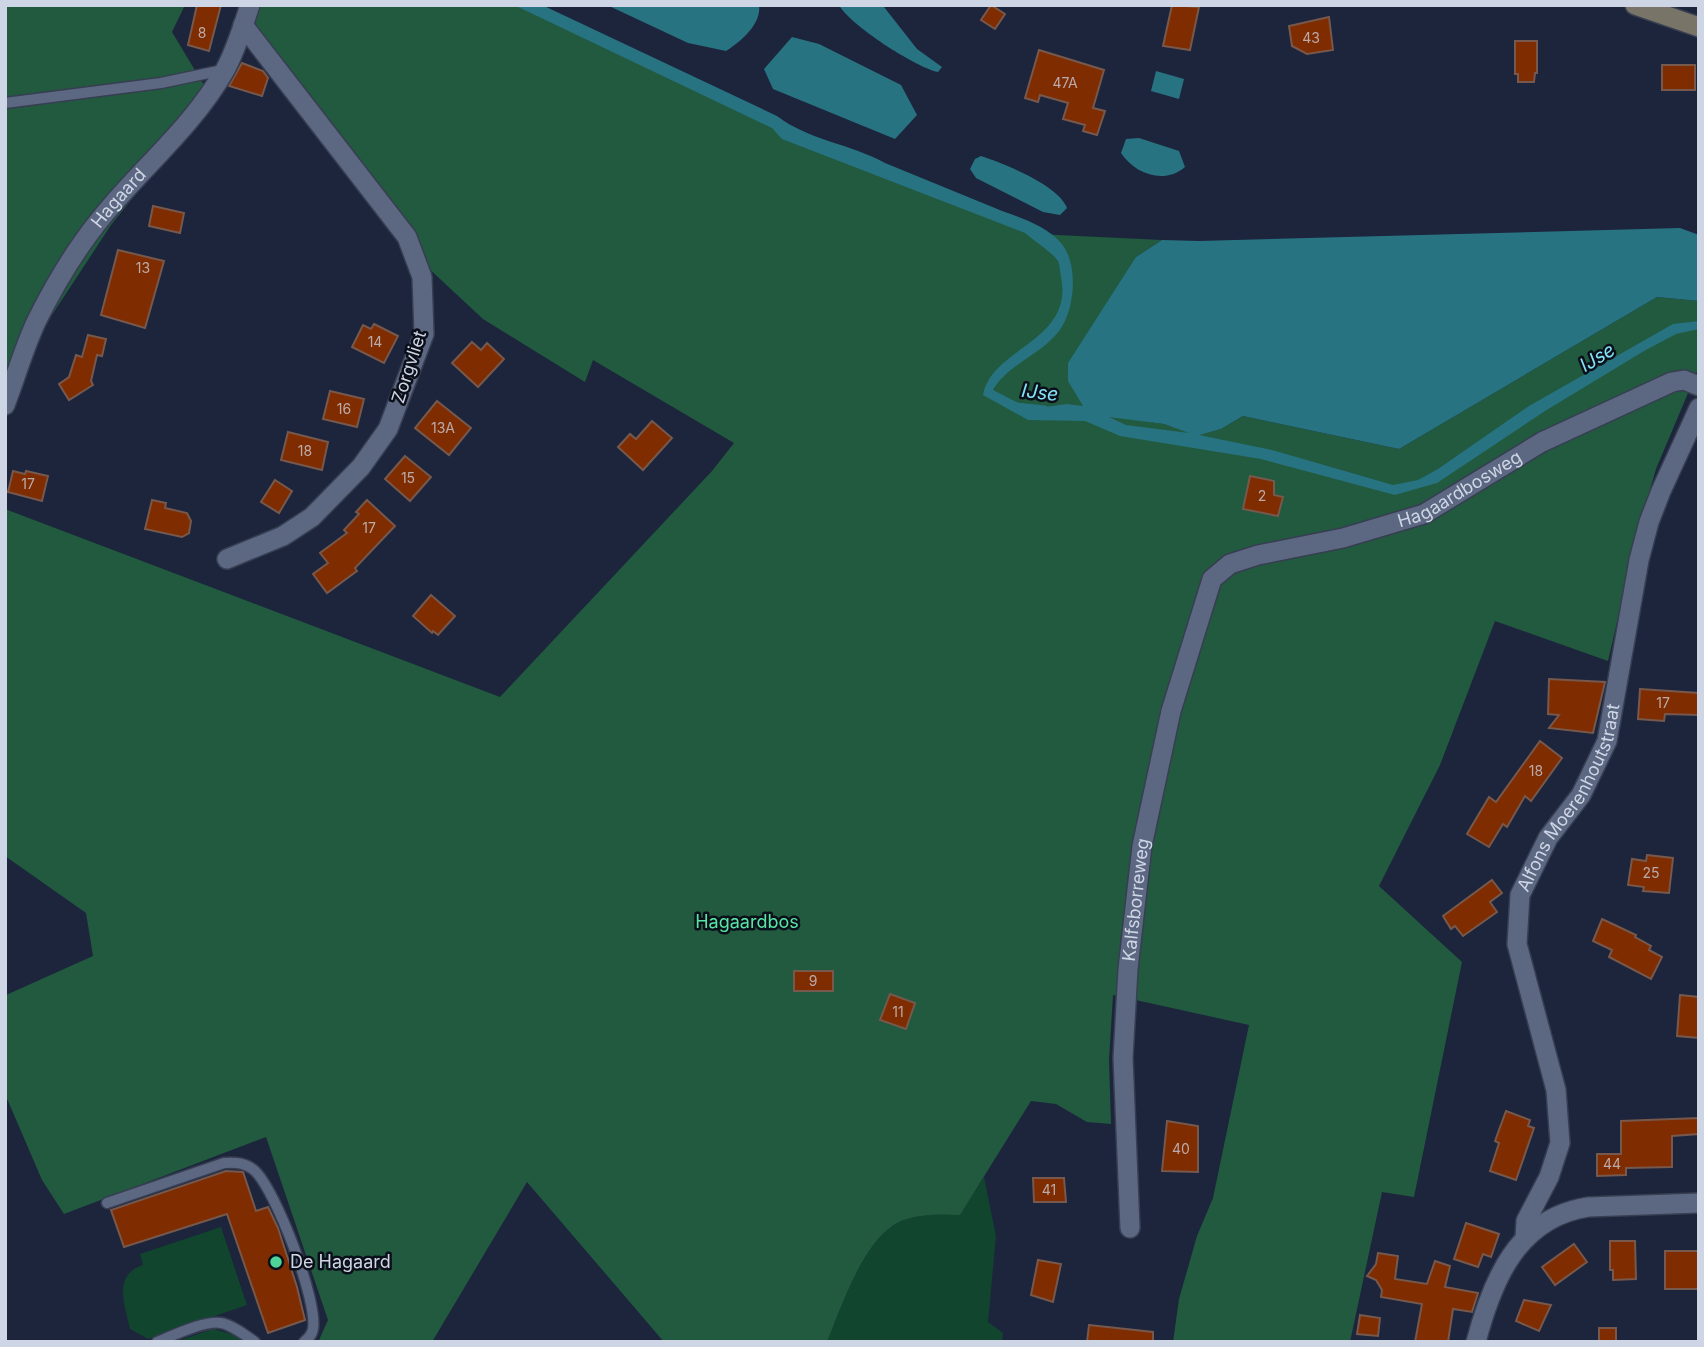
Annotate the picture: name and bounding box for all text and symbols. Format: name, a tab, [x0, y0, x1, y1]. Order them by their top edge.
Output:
house number: 8	[198, 24, 206, 41]
house number: 43	[1302, 29, 1320, 46]
house number: 47A	[1052, 74, 1078, 91]
street label: Hagaard	[86, 164, 150, 232]
house number: 13	[136, 259, 150, 276]
street label: Zorgvliet	[387, 328, 430, 406]
house number: 14	[368, 333, 382, 350]
water label: IJse	[1576, 338, 1619, 377]
water label: IJse	[1020, 379, 1060, 406]
house number: 16	[337, 400, 351, 417]
house number: 13A	[431, 419, 455, 436]
house number: 18	[298, 442, 312, 459]
street label: Hagaardbosweg	[1395, 446, 1525, 531]
house number: 15	[401, 469, 415, 486]
house number: 17	[21, 475, 35, 492]
house number: 2	[1258, 487, 1266, 504]
house number: 17	[362, 519, 376, 536]
house number: 17	[1656, 694, 1670, 711]
street label: Alfons Moerenhoutstraat	[1512, 702, 1623, 895]
house number: 18	[1529, 762, 1543, 779]
street label: Kalfsborreweg	[1118, 836, 1153, 962]
house number: 25	[1642, 864, 1660, 881]
park label: Hagaardbos	[695, 911, 799, 932]
house number: 9	[809, 972, 817, 989]
house number: 11	[892, 1003, 904, 1020]
house number: 40	[1172, 1140, 1190, 1157]
house number: 44	[1603, 1155, 1621, 1172]
house number: 41	[1042, 1181, 1056, 1198]
place label: De Hagaard	[290, 1251, 391, 1272]
marker: De Hagaard	[268, 1254, 284, 1270]

